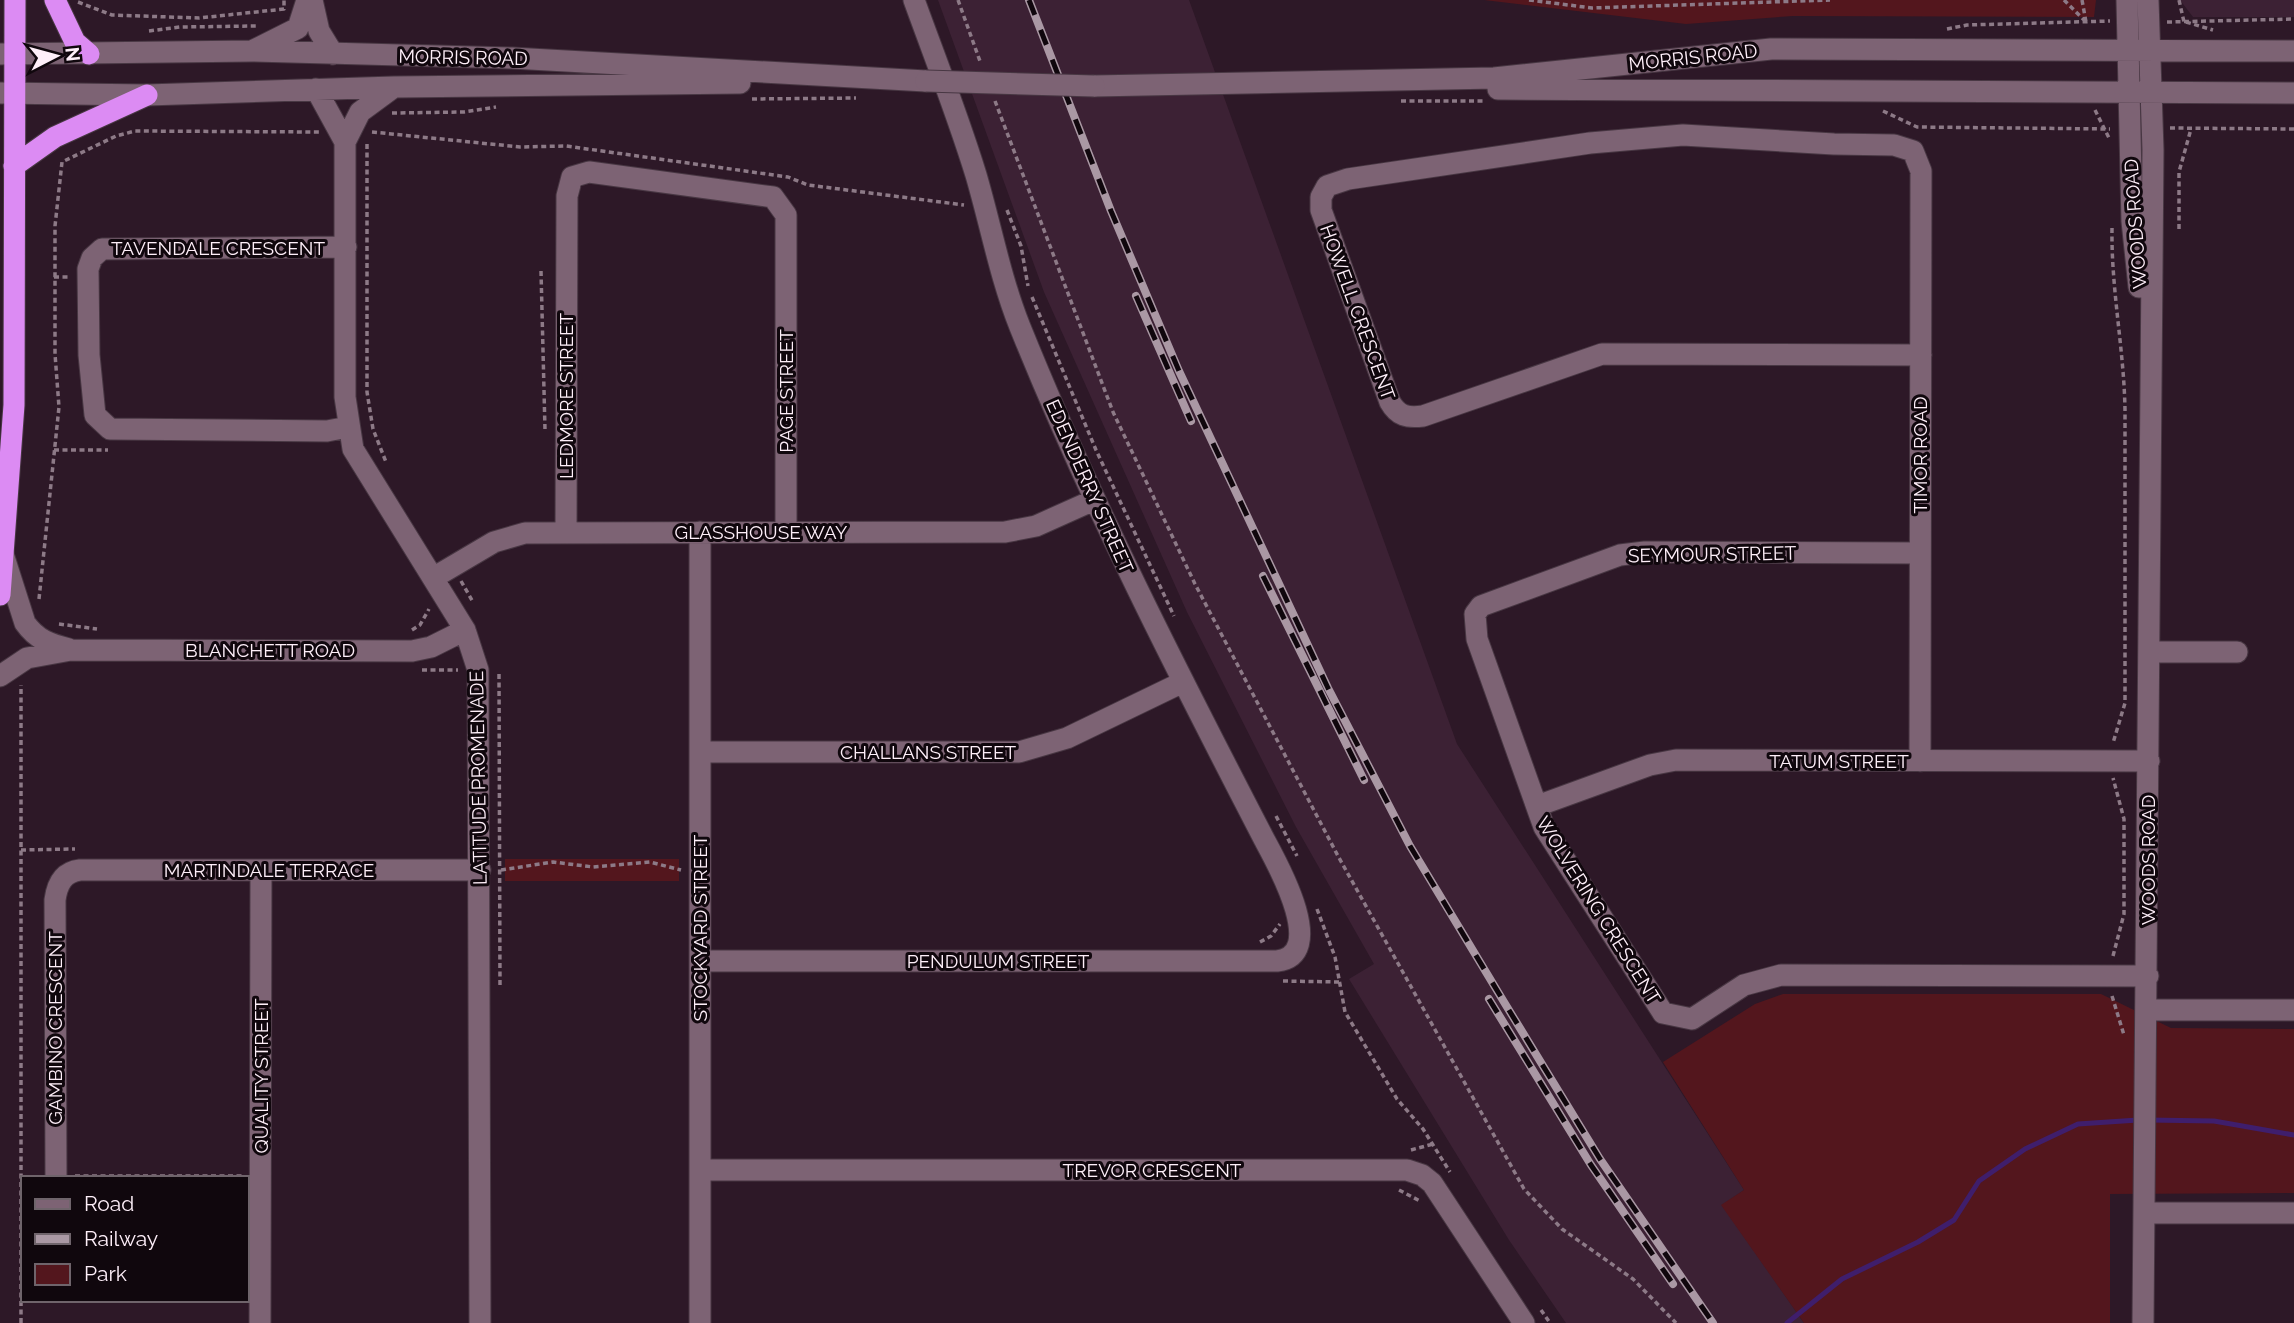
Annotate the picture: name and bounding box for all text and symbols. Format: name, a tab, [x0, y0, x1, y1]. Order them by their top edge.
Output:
north arrow	[21, 21, 91, 91]
street label: MORRIS ROAD	[1627, 39, 1759, 75]
street label: MORRIS ROAD	[398, 45, 528, 69]
text: N	[61, 46, 85, 63]
street label: WOODS ROAD	[2119, 158, 2151, 290]
street label: HOWELL CRESCENT	[1316, 221, 1400, 403]
street label: TAVENDALE CRESCENT	[111, 237, 325, 259]
street label: LEDMORE STREET	[555, 312, 577, 479]
street label: PAGE STREET	[775, 329, 797, 453]
street label: EDENDERRY STREET	[1042, 396, 1138, 577]
street label: TIMOR ROAD	[1909, 396, 1931, 514]
street label: GLASSHOUSE WAY	[675, 521, 848, 543]
street label: SEYMOUR STREET	[1628, 542, 1797, 566]
street label: BLANCHETT ROAD	[185, 639, 355, 661]
street label: LATITUDE PROMENADE	[465, 671, 491, 885]
street label: CHALLANS STREET	[840, 741, 1016, 763]
street label: TATUM STREET	[1769, 750, 1909, 772]
street label: WOODS ROAD	[2137, 795, 2159, 925]
street label: WOLVERING CRESCENT	[1532, 812, 1666, 1008]
street label: STOCKYARD STREET	[689, 834, 711, 1021]
street label: MARTINDALE TERRACE	[164, 859, 374, 881]
street label: GAMBINO CRESCENT	[44, 931, 66, 1125]
street label: PENDULUM STREET	[907, 950, 1090, 972]
street label: QUALITY STREET	[250, 998, 272, 1154]
street label: TREVOR CRESCENT	[1063, 1159, 1242, 1181]
legend	[21, 1176, 248, 1302]
text: Road	[84, 1191, 134, 1216]
text: Railway	[84, 1226, 158, 1251]
text: Park	[84, 1261, 127, 1286]

